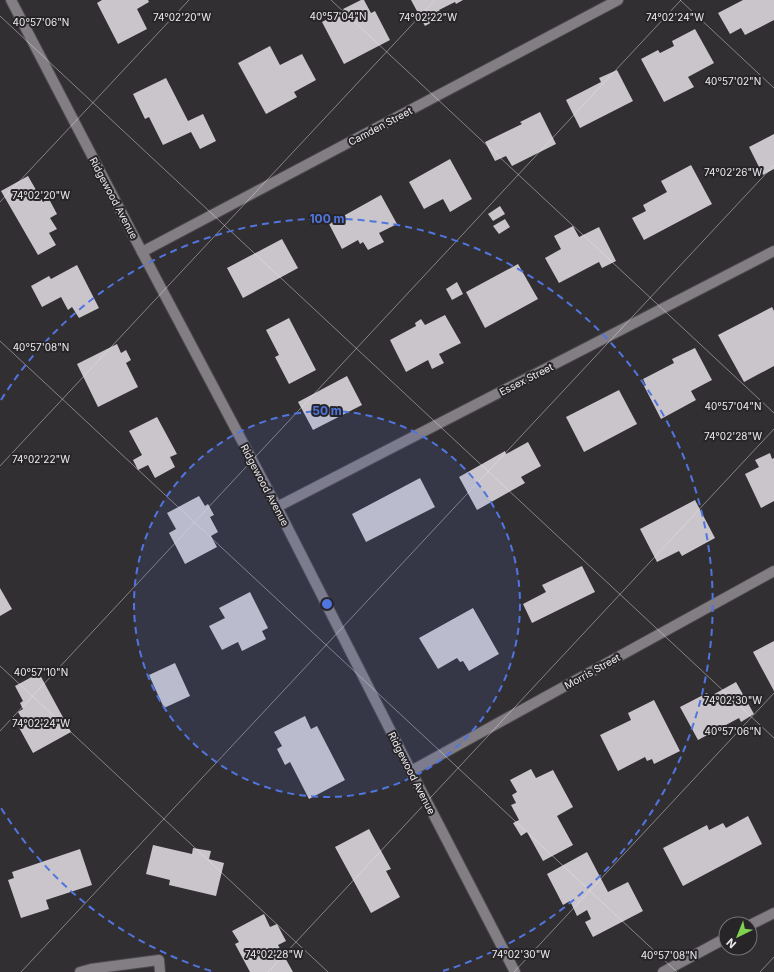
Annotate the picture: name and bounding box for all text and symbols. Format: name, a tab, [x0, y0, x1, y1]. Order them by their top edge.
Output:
text: 40°57'04"N	[309, 10, 367, 22]
text: 74°02'20"W	[153, 11, 211, 23]
text: 74°02'22"W	[399, 11, 457, 23]
text: 74°02'24"W	[646, 11, 704, 23]
text: 40°57'06"N	[13, 16, 69, 28]
text: 40°57'02"N	[705, 75, 761, 87]
street label: Camden Street	[346, 104, 415, 148]
street label: Ridgewood Avenue	[87, 155, 141, 241]
text: 74°02'26"W	[704, 166, 762, 178]
text: 74°02'20"W	[12, 189, 70, 201]
text: 100 m	[309, 211, 345, 226]
text: 40°57'08"N	[13, 341, 69, 353]
street label: Essex Street	[497, 360, 556, 398]
text: 40°57'04"N	[704, 400, 762, 412]
text: 50 m	[312, 403, 342, 418]
text: 74°02'28"W	[704, 430, 762, 442]
street label: Ridgewood Avenue	[238, 442, 292, 528]
text: 74°02'22"W	[12, 453, 70, 465]
centre of rings	[320, 597, 334, 611]
street label: Morris Street	[562, 650, 622, 691]
text: 40°57'10"N	[14, 666, 68, 678]
text: 74°02'30"W	[704, 694, 762, 706]
text: 74°02'24"W	[12, 717, 70, 729]
text: 40°57'06"N	[705, 725, 761, 737]
street label: Ridgewood Avenue	[386, 730, 438, 816]
north arrow	[718, 916, 758, 956]
text: N	[723, 935, 739, 951]
text: 74°02'28"W	[245, 948, 303, 960]
text: 74°02'30"W	[492, 948, 550, 960]
text: 40°57'08"N	[641, 949, 697, 961]

